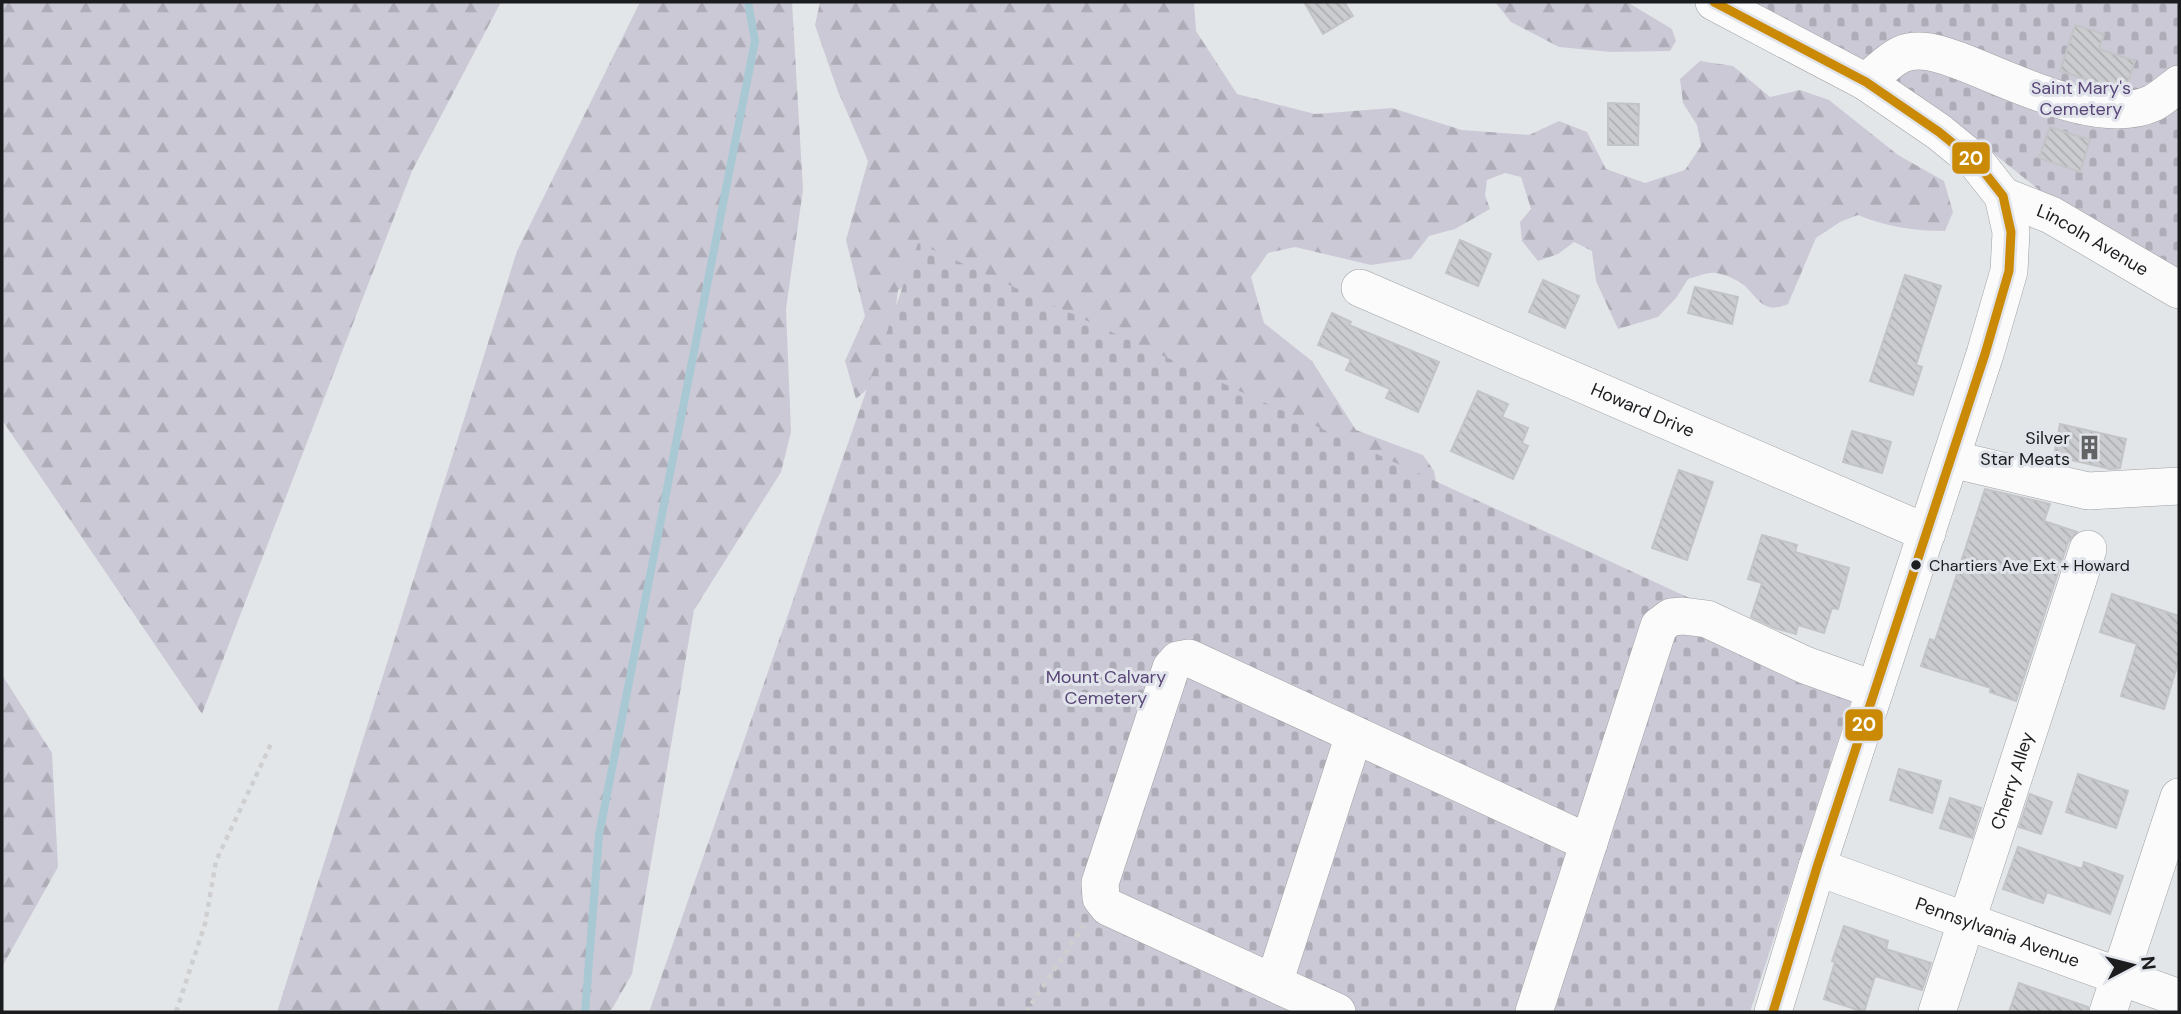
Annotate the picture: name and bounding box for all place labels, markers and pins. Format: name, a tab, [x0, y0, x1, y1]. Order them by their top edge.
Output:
place label: Silver Star Meats	[1980, 426, 2070, 471]
building icon: Silver Star Meats	[2076, 434, 2104, 462]
place label: Chartiers Ave Ext + Howard	[1929, 555, 2130, 576]
marker: Chartiers Ave Ext + Howard	[1909, 558, 1923, 572]

